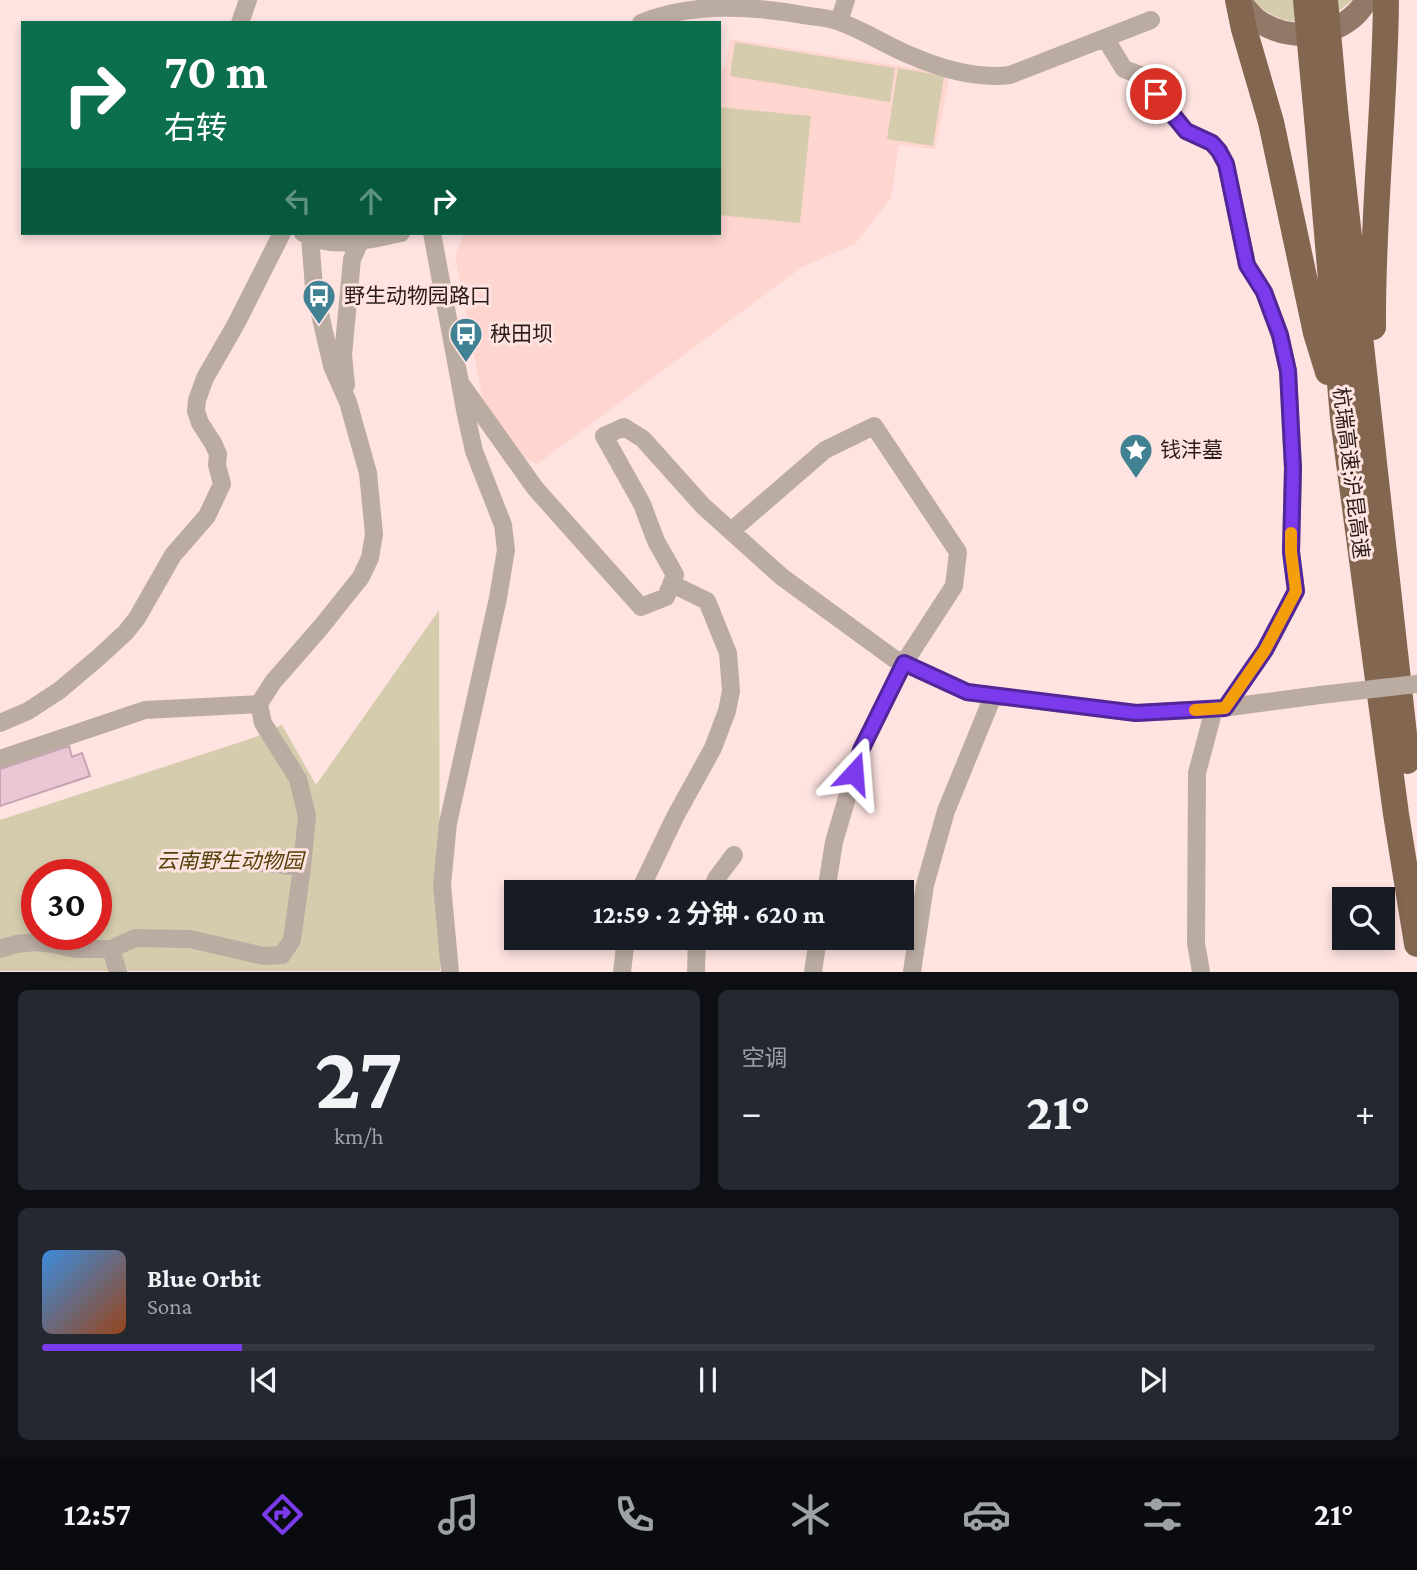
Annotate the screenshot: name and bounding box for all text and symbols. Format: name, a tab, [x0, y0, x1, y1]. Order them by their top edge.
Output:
text: 70 m	[164, 44, 268, 99]
icon: right	[49, 49, 140, 140]
pin	[1126, 64, 1186, 124]
icon: arrive	[1137, 75, 1175, 113]
text: 右转	[164, 110, 228, 146]
icon: left	[279, 182, 317, 220]
icon: ahead	[352, 182, 390, 220]
icon: right	[425, 182, 463, 220]
bus stop icon: 野生动物园路口	[300, 277, 338, 326]
place label: 野生动物园路口	[344, 284, 491, 308]
bus stop icon: 秧田坝	[447, 315, 485, 364]
place label: 秧田坝	[490, 322, 553, 346]
street label: 杭瑞高速;沪昆高速	[1329, 386, 1373, 560]
place icon: 钱沣墓	[1117, 431, 1155, 480]
place label: 钱沣墓	[1160, 438, 1223, 462]
position arrow	[817, 736, 891, 810]
park label: 云南野生动物园	[157, 849, 306, 873]
speed limit sign: 30	[21, 859, 112, 950]
map controls	[1332, 887, 1395, 950]
button: search	[1332, 887, 1395, 950]
text: 12:59 · 2 分钟 · 620 m	[593, 900, 825, 929]
text: 27	[315, 1026, 403, 1128]
text: 空调	[742, 1045, 788, 1071]
text: 21°	[1026, 1082, 1091, 1140]
text: −	[742, 1091, 762, 1133]
text: +	[1355, 1091, 1375, 1133]
text: km/h	[334, 1123, 384, 1149]
text: Blue Orbit	[147, 1264, 261, 1293]
text: Sona	[147, 1293, 192, 1319]
icon: previous	[245, 1361, 283, 1399]
icon: pause	[689, 1361, 727, 1399]
icon: next	[1134, 1361, 1172, 1399]
icon: directions	[258, 1490, 307, 1539]
icon: music	[434, 1490, 483, 1539]
icon: phone	[610, 1490, 659, 1539]
icon: climate	[786, 1490, 835, 1539]
icon: car	[962, 1490, 1011, 1539]
icon: filters	[1138, 1490, 1187, 1539]
text: 12:57	[63, 1496, 131, 1532]
text: 21°	[1314, 1496, 1353, 1532]

